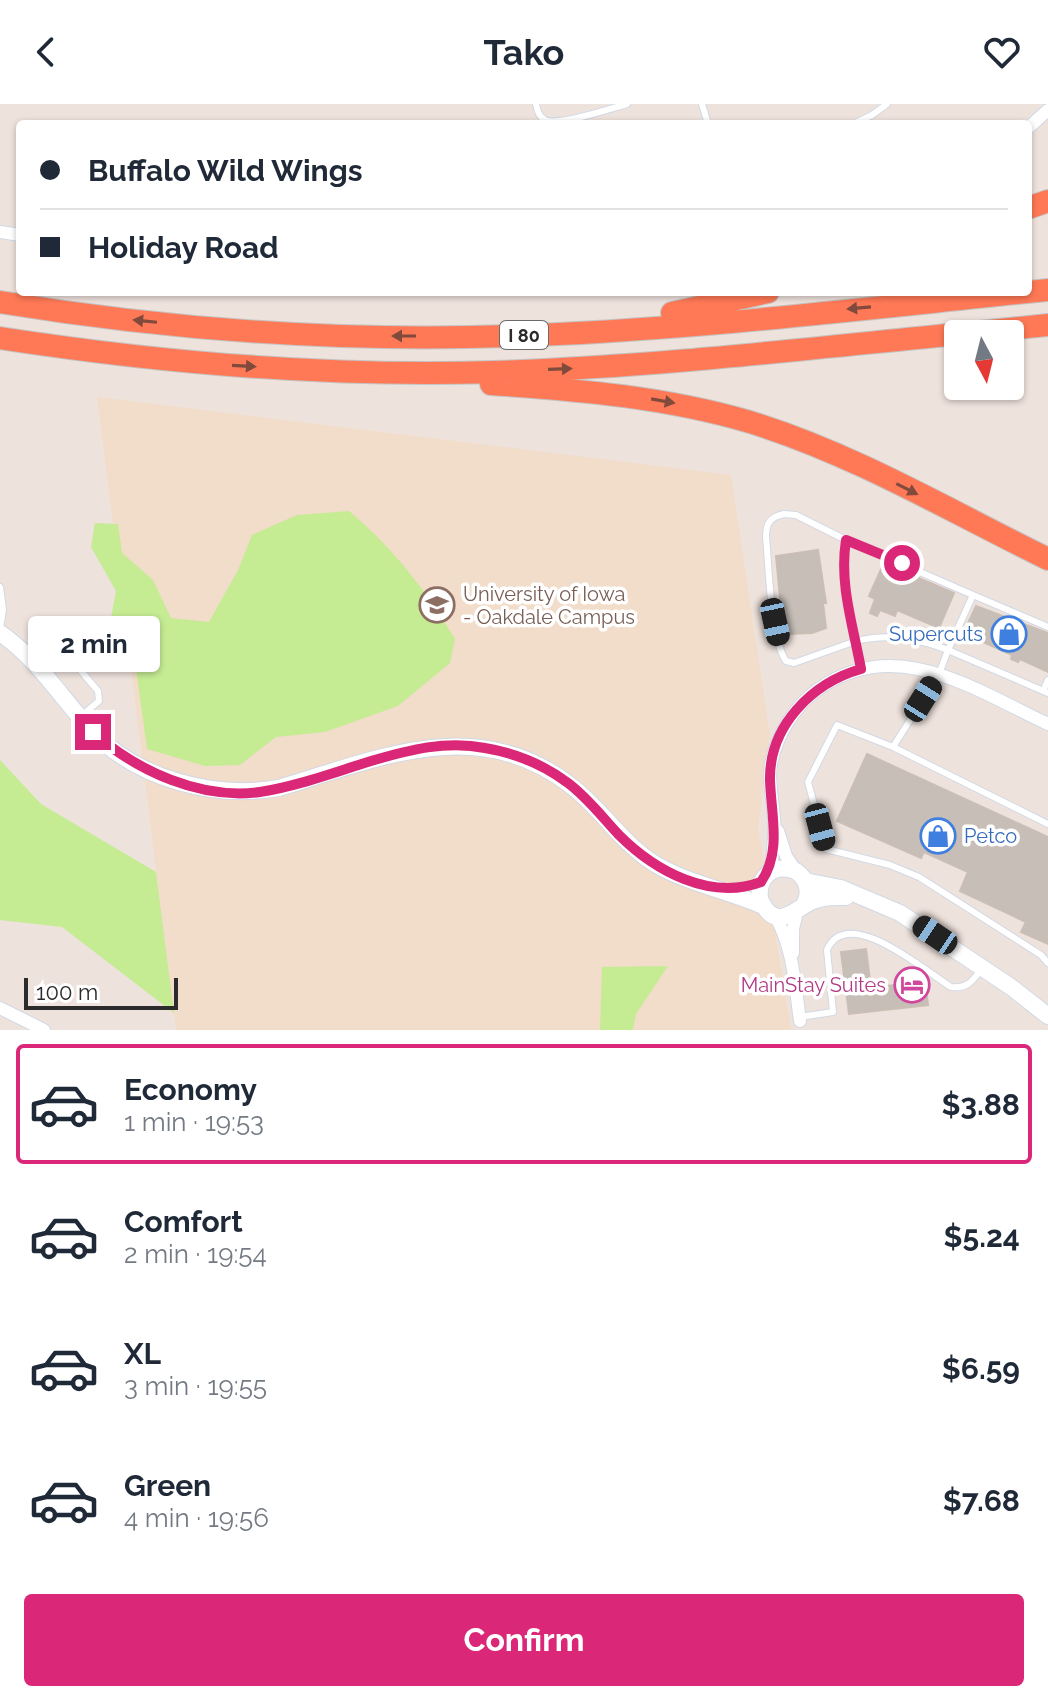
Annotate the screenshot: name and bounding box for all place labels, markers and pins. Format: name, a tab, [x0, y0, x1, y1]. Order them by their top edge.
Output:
place label: University of Iowa - Oakdale Campus	[463, 582, 635, 629]
school or university icon: University of Iowa - Oakdale Campus	[418, 586, 456, 624]
shop icon: Supercuts	[990, 615, 1028, 653]
place label: Supercuts	[889, 622, 983, 646]
shop icon: Petco	[919, 817, 957, 855]
place label: Petco	[964, 824, 1017, 848]
hotel icon: MainStay Suites	[893, 966, 931, 1004]
place label: MainStay Suites	[741, 973, 886, 997]

